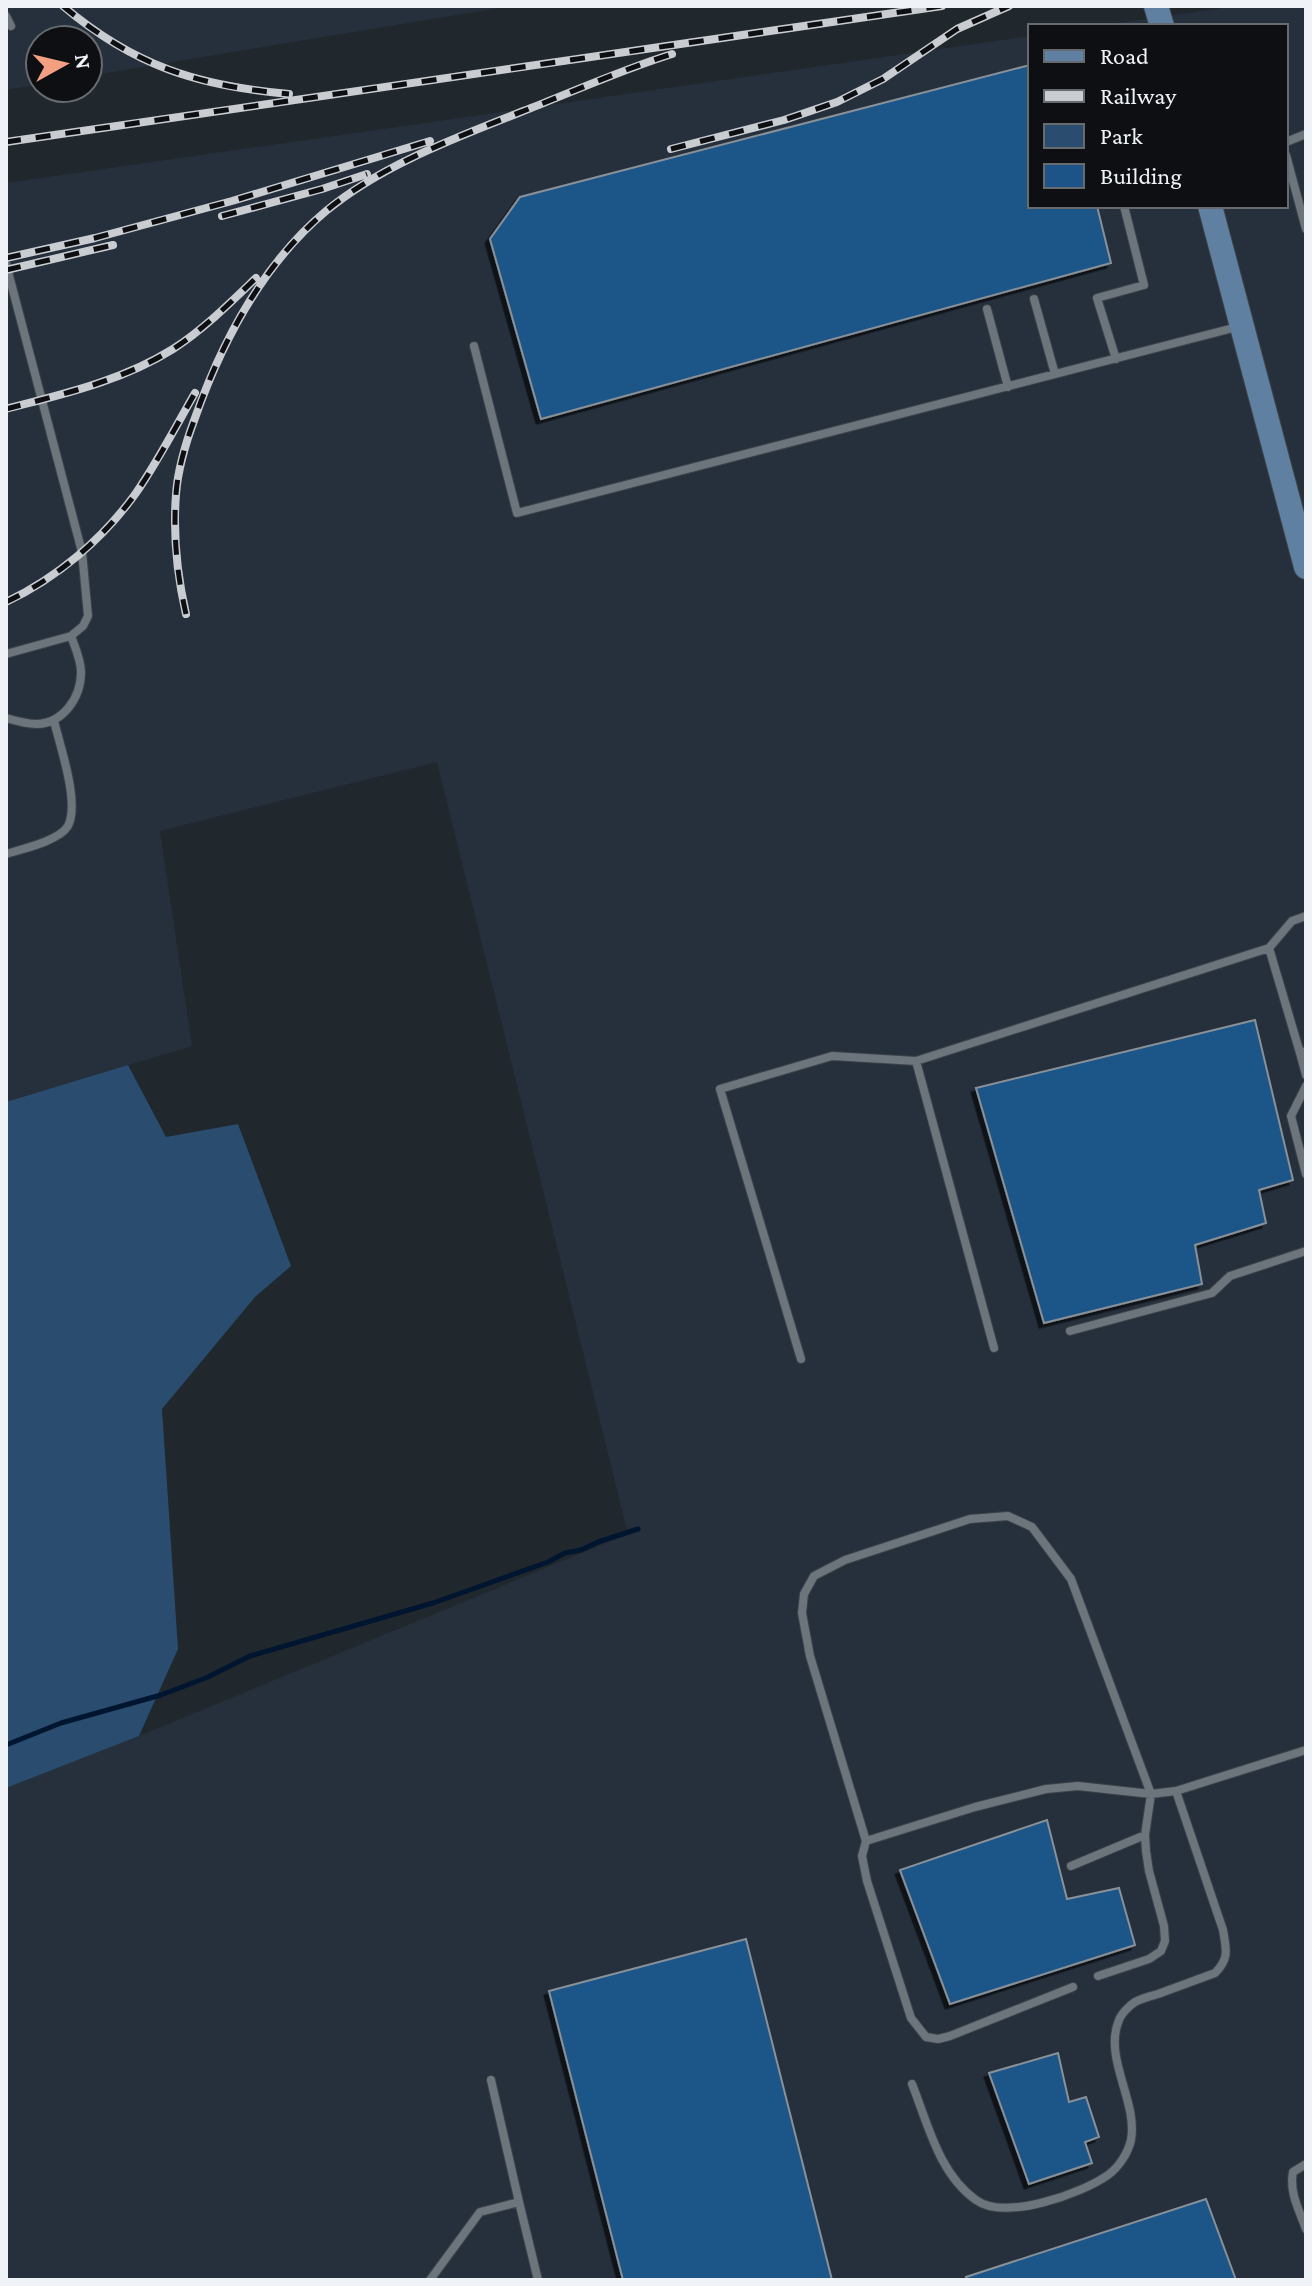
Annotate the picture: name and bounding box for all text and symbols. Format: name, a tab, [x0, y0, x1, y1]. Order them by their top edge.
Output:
north arrow	[24, 24, 104, 104]
legend	[1028, 24, 1288, 208]
text: Road	[1100, 42, 1149, 69]
text: N	[70, 52, 97, 70]
text: Railway	[1100, 82, 1177, 109]
text: Park	[1100, 122, 1143, 149]
text: Building	[1100, 162, 1182, 189]

